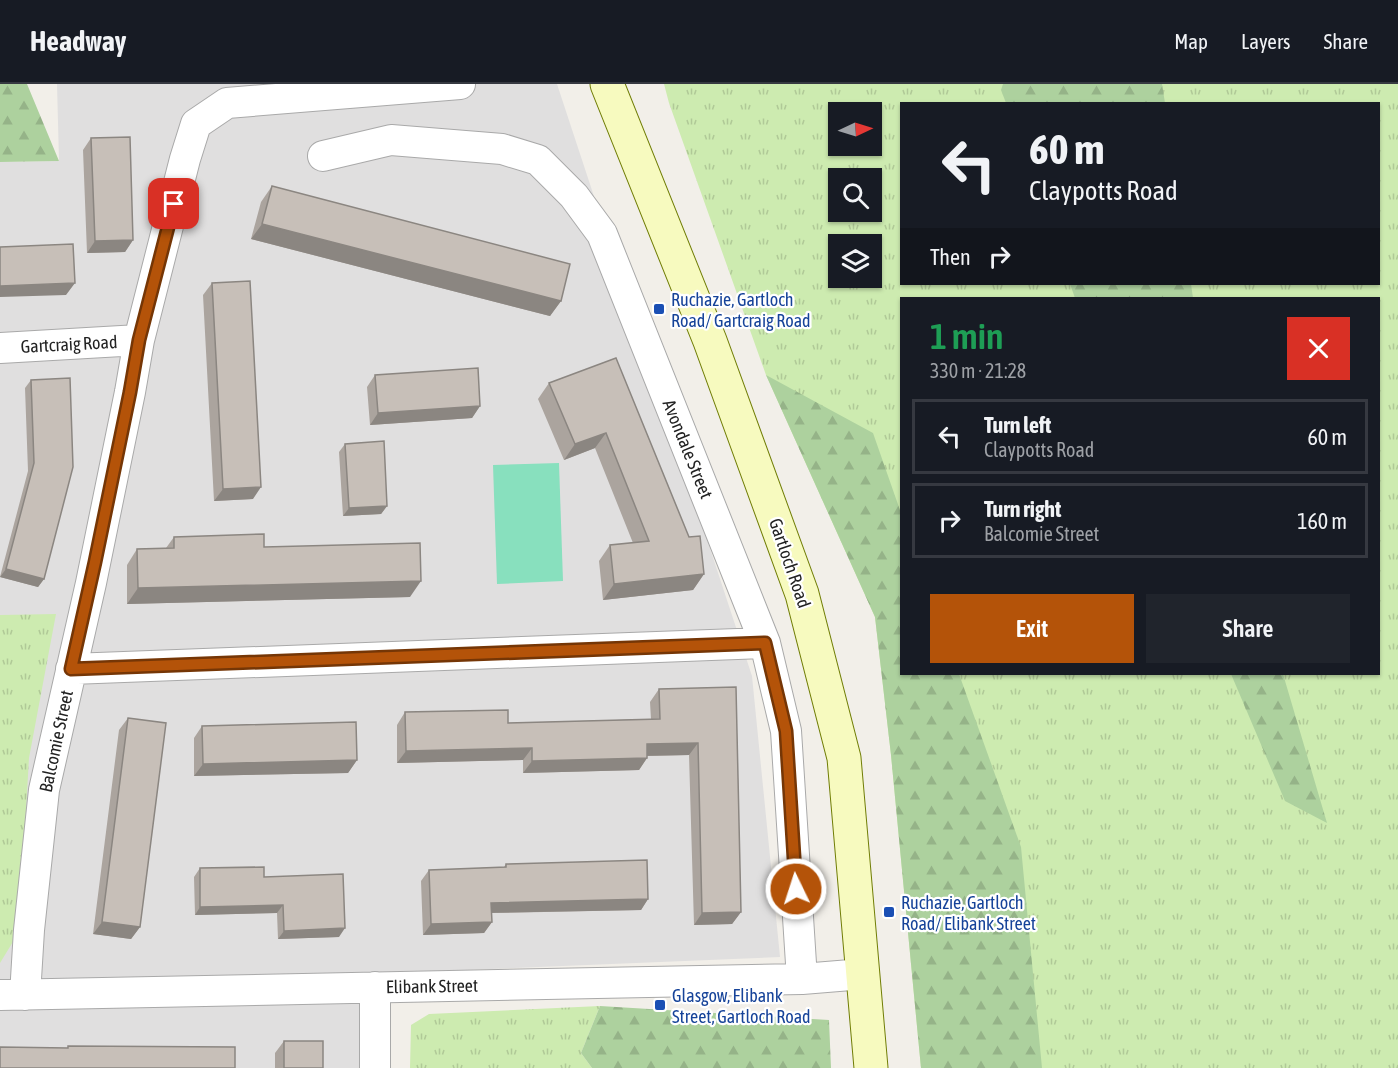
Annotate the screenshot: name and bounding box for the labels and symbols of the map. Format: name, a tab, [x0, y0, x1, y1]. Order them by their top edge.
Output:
north arrow	[828, 102, 882, 156]
pin	[148, 178, 199, 229]
place label: Ruchazie, Gartloch Road/ Gartcraig Road	[671, 289, 811, 331]
marker: Ruchazie, Gartloch Road/ Gartcraig Road	[652, 302, 666, 316]
street label: Gartcraig Road	[20, 331, 118, 357]
street label: Avondale Street	[659, 396, 717, 502]
street label: Gartloch Road	[765, 515, 815, 611]
street label: Balcomie Street	[35, 688, 77, 794]
position arrow	[764, 857, 828, 921]
place label: Ruchazie, Gartloch Road/ Elibank Street	[901, 892, 1036, 934]
marker: Ruchazie, Gartloch Road/ Elibank Street	[882, 905, 896, 919]
street label: Elibank Street	[386, 975, 478, 997]
place label: Glasgow, Elibank Street, Gartloch Road	[672, 985, 811, 1027]
marker: Glasgow, Elibank Street, Gartloch Road	[653, 998, 667, 1012]

